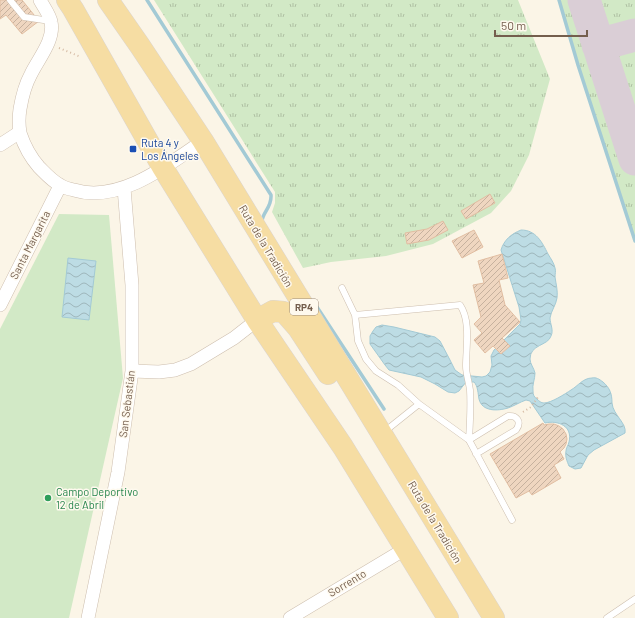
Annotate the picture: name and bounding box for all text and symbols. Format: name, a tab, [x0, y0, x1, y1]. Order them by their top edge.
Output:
scale bar	[495, 12, 587, 38]
text: 50 m	[501, 18, 526, 32]
place label: Ruta 4 y Los Ángeles	[141, 136, 199, 162]
marker: Ruta 4 y Los Ángeles	[128, 144, 138, 154]
street label: Ruta de la Tradición	[237, 202, 296, 289]
street label: Santa Margarita	[7, 208, 52, 281]
road number: RP4	[290, 299, 318, 315]
street label: San Sebastián	[116, 369, 137, 438]
street label: Ruta de la Tradición	[406, 478, 465, 565]
place label: Campo Deportivo 12 de Abril	[56, 485, 138, 511]
marker: Campo Deportivo 12 de Abril	[43, 493, 53, 503]
street label: Sorrento	[325, 566, 368, 599]

